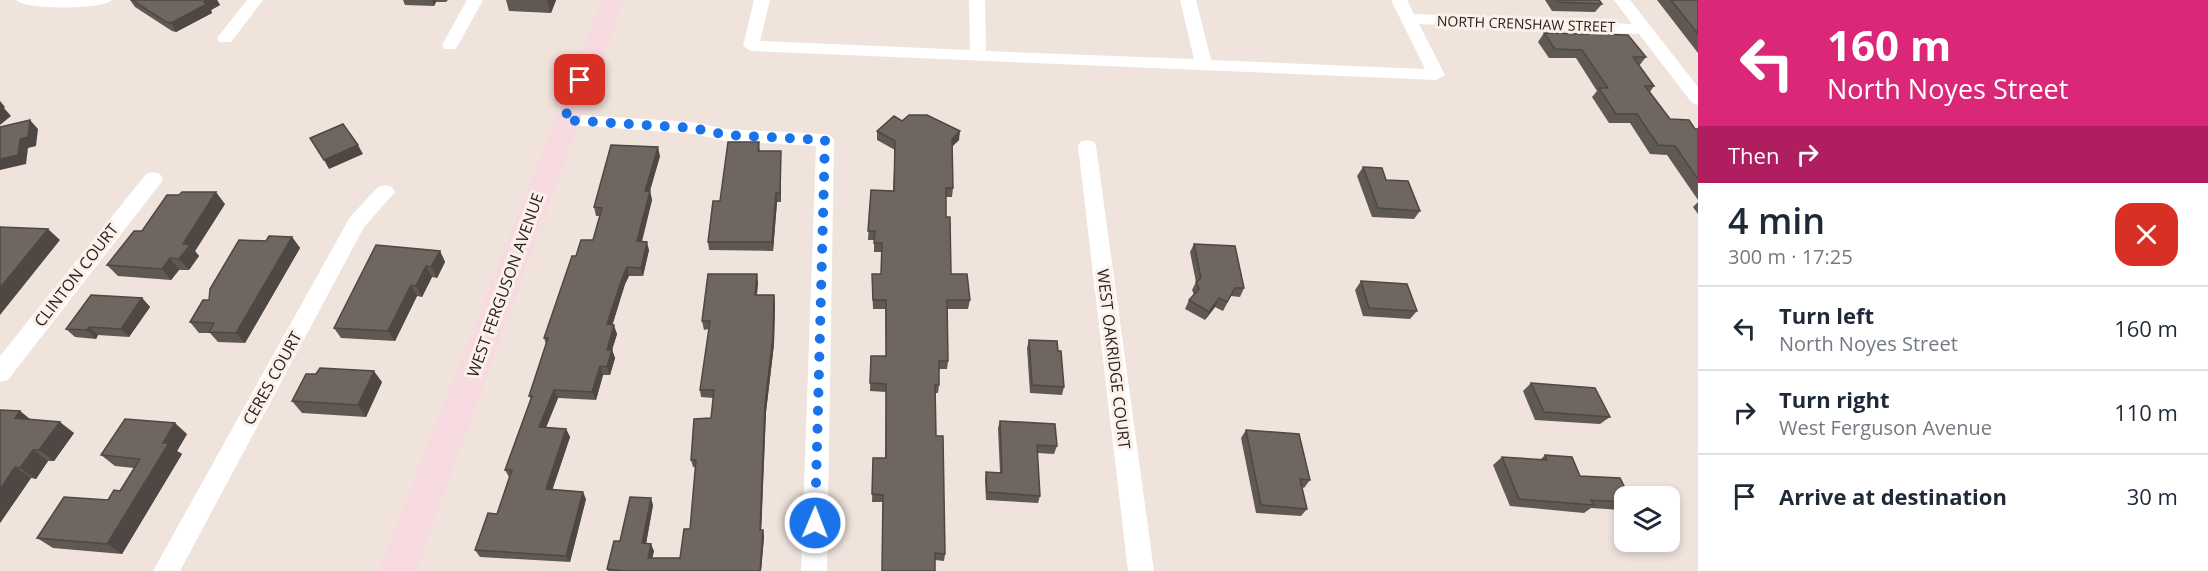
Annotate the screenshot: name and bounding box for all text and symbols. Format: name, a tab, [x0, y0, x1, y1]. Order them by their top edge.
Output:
street label: NORTH CRENSHAW STREET	[1437, 11, 1616, 36]
text: 160 m	[1827, 16, 1951, 73]
icon: left	[1728, 24, 1806, 102]
pin	[554, 54, 605, 105]
icon: arrive	[563, 63, 596, 96]
text: North Noyes Street	[1827, 70, 2068, 107]
icon: right	[1791, 138, 1824, 171]
text: Then	[1728, 140, 1779, 170]
street label: WEST FERGUSON AVENUE	[461, 190, 549, 380]
text: 4 min	[1728, 196, 1825, 245]
button: close	[2115, 203, 2178, 266]
street label: CLINTON COURT	[29, 219, 123, 331]
text: 300 m · 17:25	[1728, 243, 1853, 270]
street label: WEST OAKRIDGE COURT	[1092, 268, 1136, 450]
text: Turn left	[1779, 300, 1874, 330]
icon: left	[1728, 312, 1761, 345]
text: 160 m	[2114, 313, 2178, 343]
street label: CERES COURT	[237, 327, 307, 429]
text: North Noyes Street	[1779, 330, 1958, 357]
text: Turn right	[1779, 384, 1890, 414]
icon: right	[1728, 396, 1761, 429]
text: 110 m	[2114, 397, 2178, 427]
text: West Ferguson Avenue	[1779, 414, 1992, 441]
icon: arrive	[1728, 480, 1761, 513]
text: Arrive at destination	[1779, 481, 2007, 511]
text: 30 m	[2127, 481, 2178, 511]
map controls	[1614, 486, 1680, 552]
button: layers	[1614, 486, 1680, 552]
position arrow	[783, 491, 847, 555]

